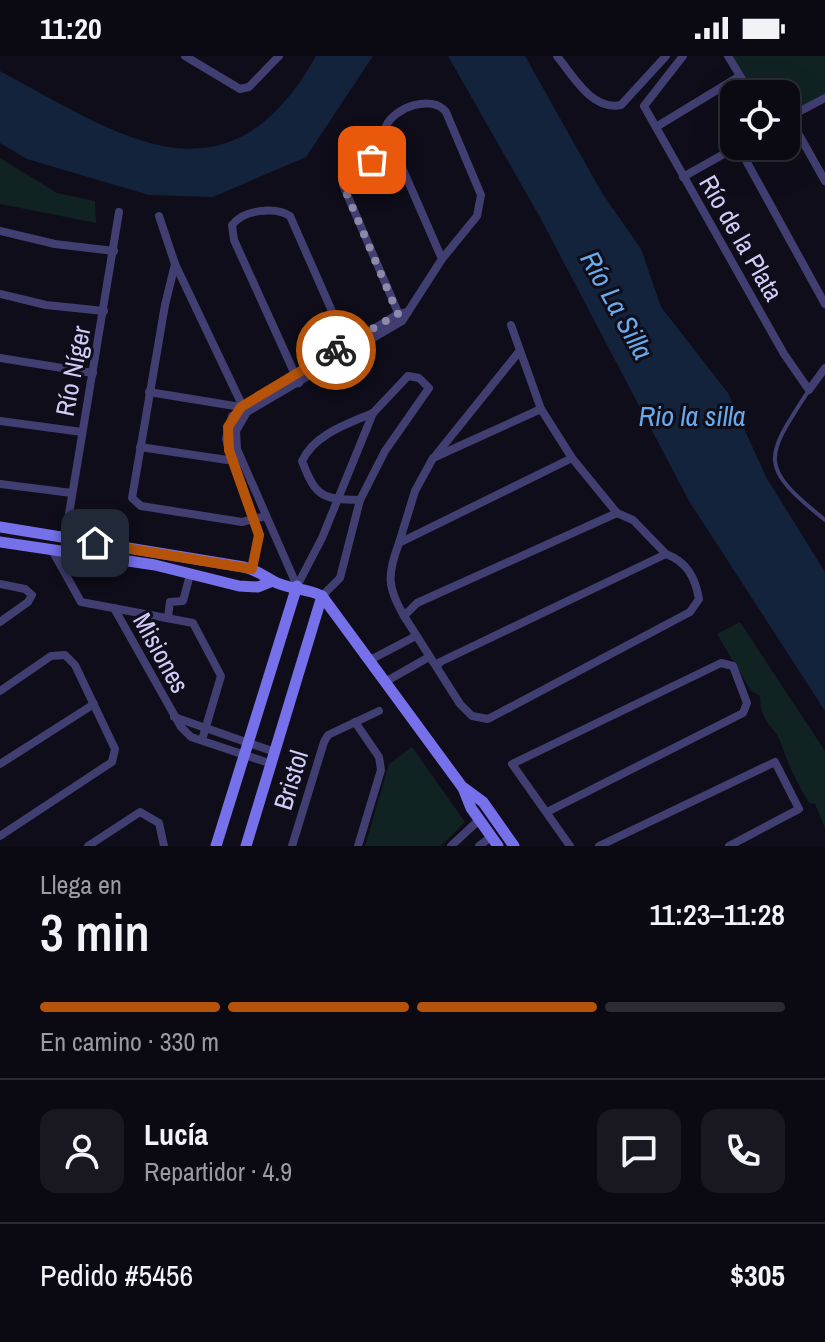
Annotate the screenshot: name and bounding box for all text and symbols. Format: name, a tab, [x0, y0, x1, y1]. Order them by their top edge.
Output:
text: 11:20	[40, 8, 102, 48]
map controls	[720, 80, 800, 160]
button: locate	[720, 80, 800, 160]
pin	[338, 126, 406, 194]
icon: bag	[350, 138, 394, 182]
street label: Río de la Plata	[691, 168, 792, 307]
water label: Río La Silla	[572, 244, 662, 366]
courier	[296, 310, 376, 390]
street label: Río Níger	[47, 323, 98, 419]
icon: bike	[314, 328, 358, 372]
water label: Rio la silla	[638, 397, 746, 435]
pin	[61, 509, 129, 577]
icon: home	[73, 521, 117, 565]
street label: Misiones	[125, 606, 198, 699]
street label: Bristol	[265, 746, 316, 814]
text: Llega en	[40, 867, 122, 902]
text: 11:23–11:28	[649, 894, 785, 934]
text: 3 min	[40, 897, 150, 967]
text: En camino · 330 m	[40, 1024, 219, 1059]
button: person	[40, 1109, 124, 1193]
button: chat	[597, 1109, 681, 1193]
button: phone	[701, 1109, 785, 1193]
text: Lucía	[144, 1114, 208, 1154]
text: Repartidor · 4.9	[144, 1154, 292, 1189]
text: Pedido #5456	[40, 1255, 193, 1295]
text: $305	[730, 1255, 785, 1295]

